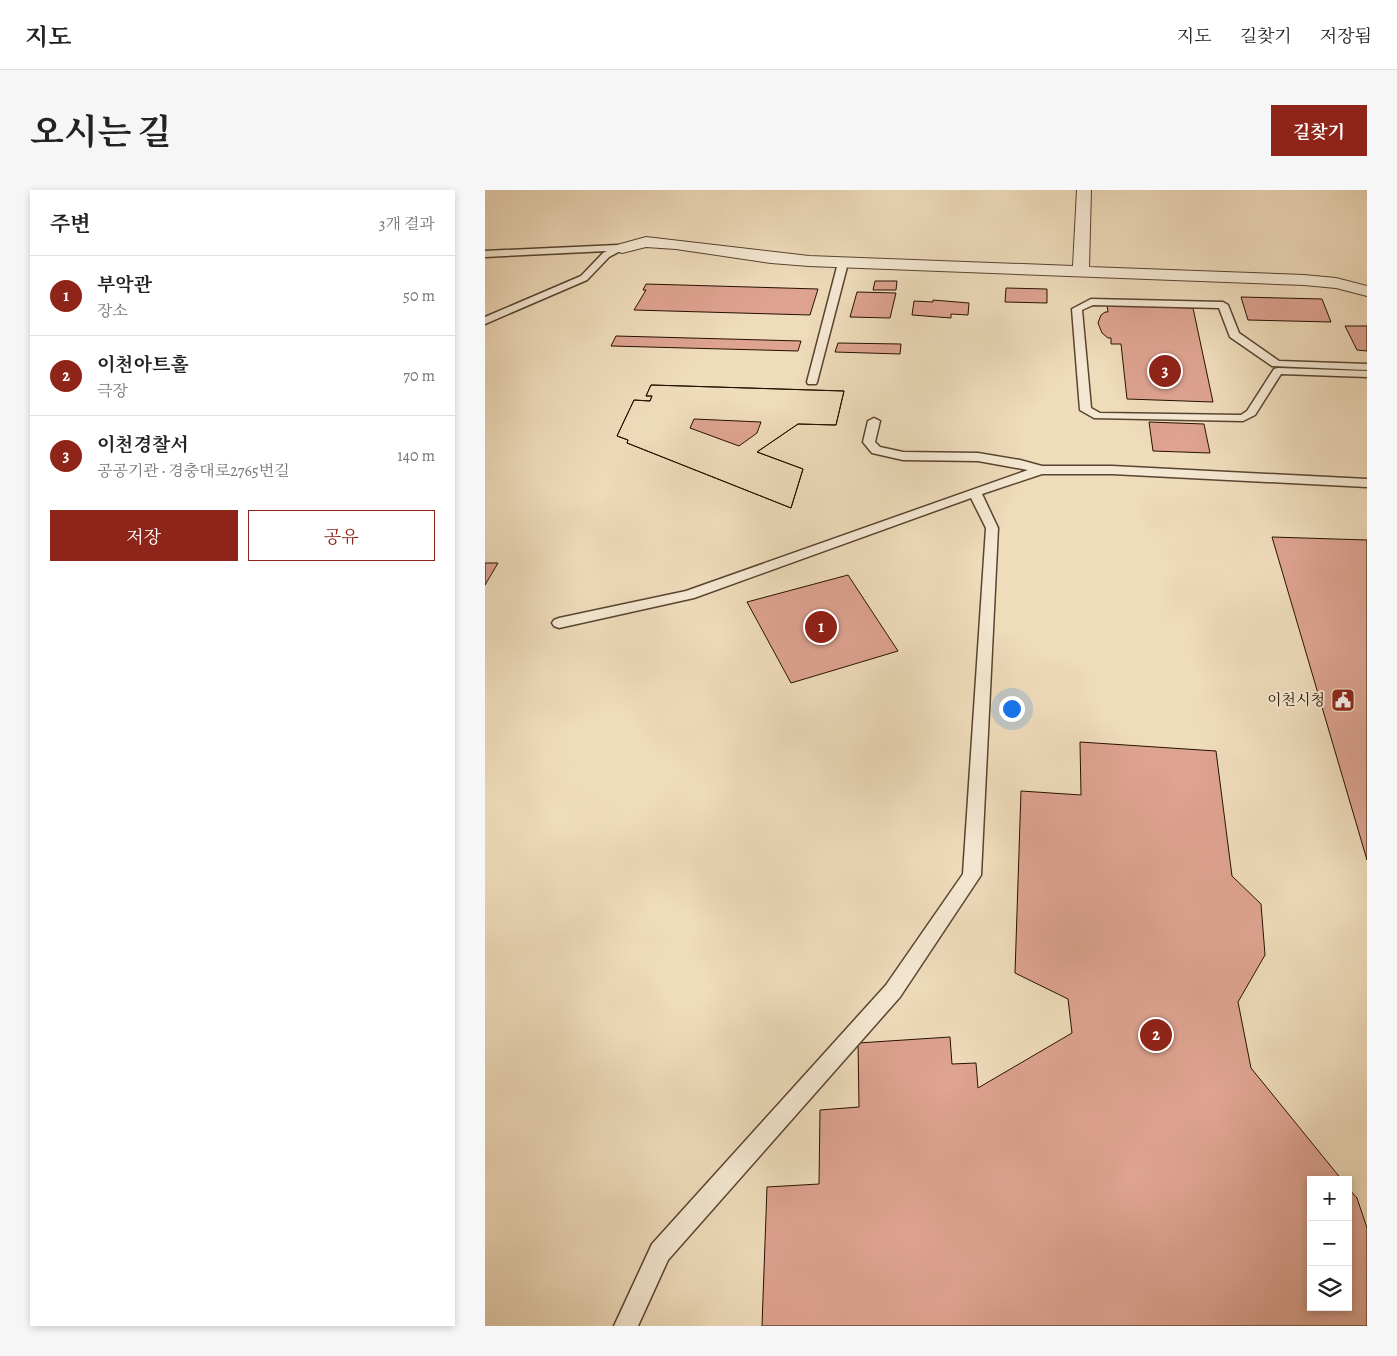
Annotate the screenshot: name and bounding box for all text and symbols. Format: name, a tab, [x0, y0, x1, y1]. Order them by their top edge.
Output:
text: 지도	[25, 21, 71, 53]
text: 지도	[1177, 24, 1212, 48]
text: 길찾기	[1240, 24, 1292, 48]
text: 저장됨	[1320, 24, 1372, 48]
button: 길찾기	[1271, 105, 1367, 156]
text: 오시는 길	[30, 108, 171, 156]
text: 주변	[50, 210, 91, 238]
text: 3개 결과	[379, 213, 435, 235]
text: 부악관	[97, 272, 152, 298]
text: 1	[63, 285, 69, 307]
text: 50 m	[403, 285, 435, 307]
text: 장소	[97, 300, 128, 322]
text: 이천아트홀	[97, 352, 189, 378]
pin: 3	[1149, 352, 1181, 390]
text: 2	[62, 365, 70, 387]
text: 70 m	[403, 365, 435, 387]
text: 극장	[97, 380, 128, 402]
text: 이천경찰서	[97, 432, 189, 458]
text: 3	[63, 445, 69, 467]
text: 140 m	[397, 445, 435, 467]
text: 공공기관 · 경충대로2765번길	[97, 460, 290, 482]
button: 저장	[50, 510, 238, 561]
button: 공유	[248, 510, 435, 561]
pin: 1	[805, 608, 837, 646]
public building icon: 이천시청	[1330, 687, 1356, 713]
place label: 이천시청	[1267, 690, 1325, 710]
your location	[999, 696, 1025, 722]
pin: 2	[1140, 1016, 1172, 1054]
map controls	[1307, 1176, 1352, 1311]
button: +	[1307, 1176, 1352, 1221]
button: −	[1307, 1221, 1352, 1266]
button: layers	[1307, 1266, 1352, 1311]

